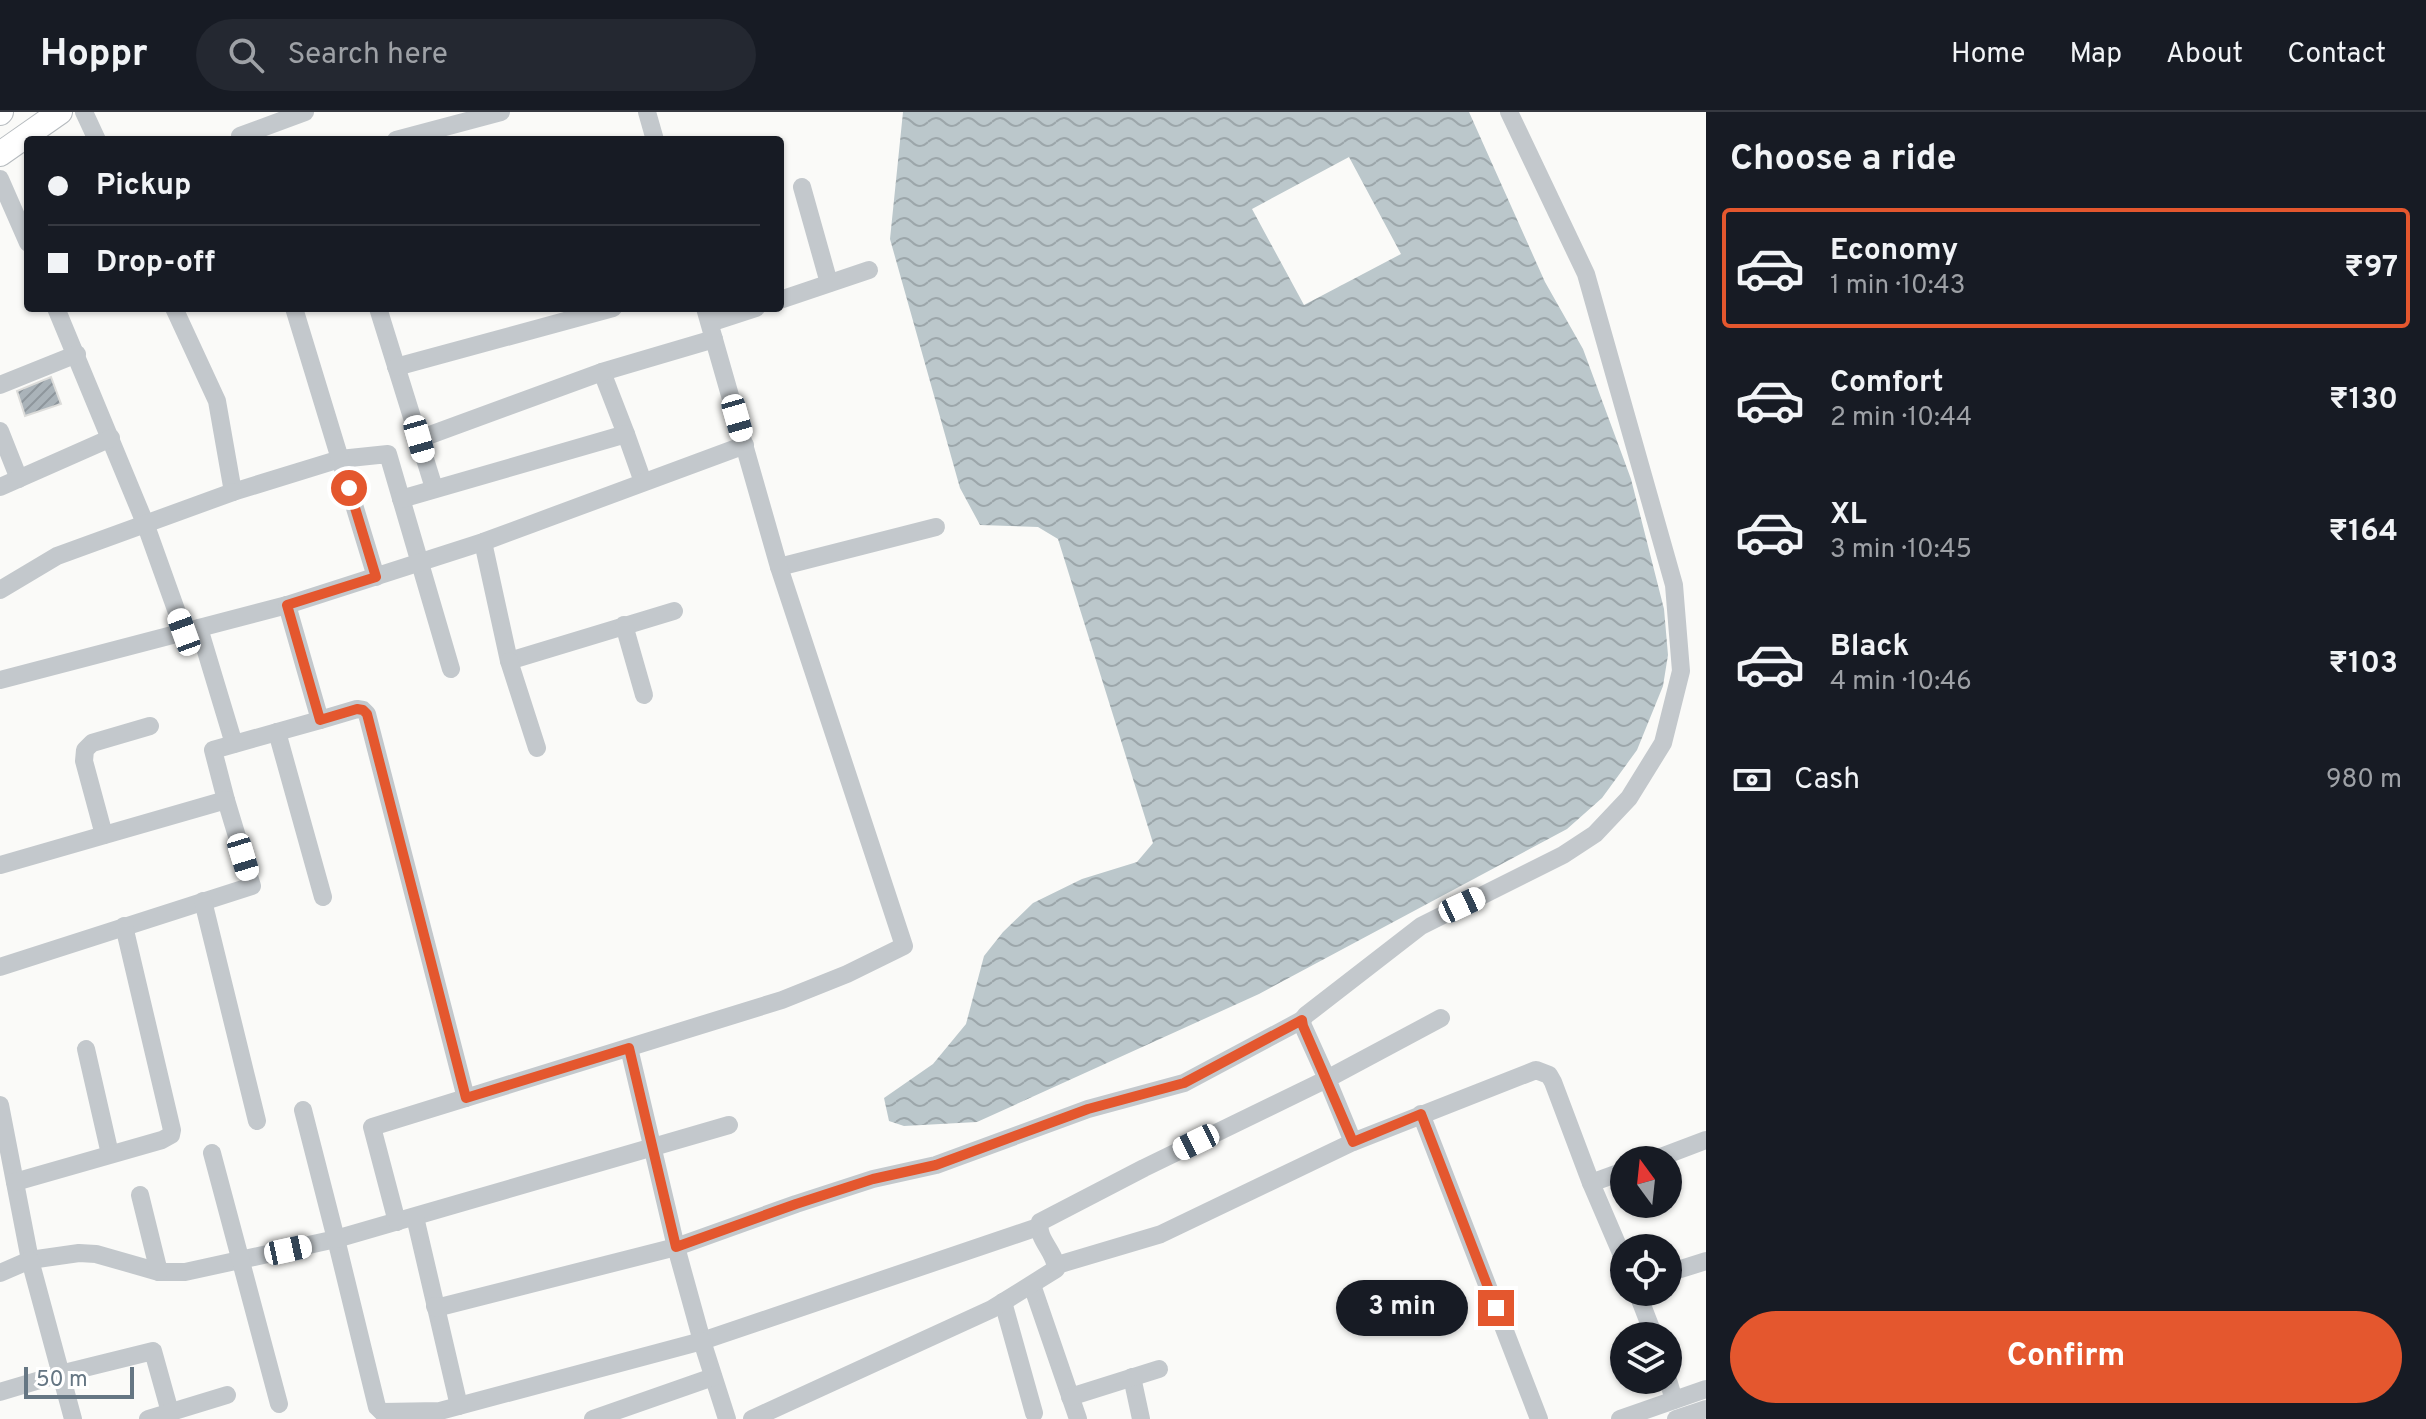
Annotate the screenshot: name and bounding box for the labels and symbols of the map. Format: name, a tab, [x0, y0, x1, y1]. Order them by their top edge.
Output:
car	[719, 392, 755, 444]
car	[401, 413, 437, 465]
route start	[331, 470, 367, 506]
car	[165, 605, 203, 659]
car	[225, 831, 261, 883]
car	[1435, 884, 1489, 926]
car	[1169, 1121, 1223, 1163]
north arrow	[1610, 1146, 1682, 1218]
car	[262, 1233, 314, 1267]
callout: 3 min	[1336, 1280, 1468, 1336]
route end	[1478, 1290, 1514, 1326]
scale bar	[24, 1363, 134, 1399]

